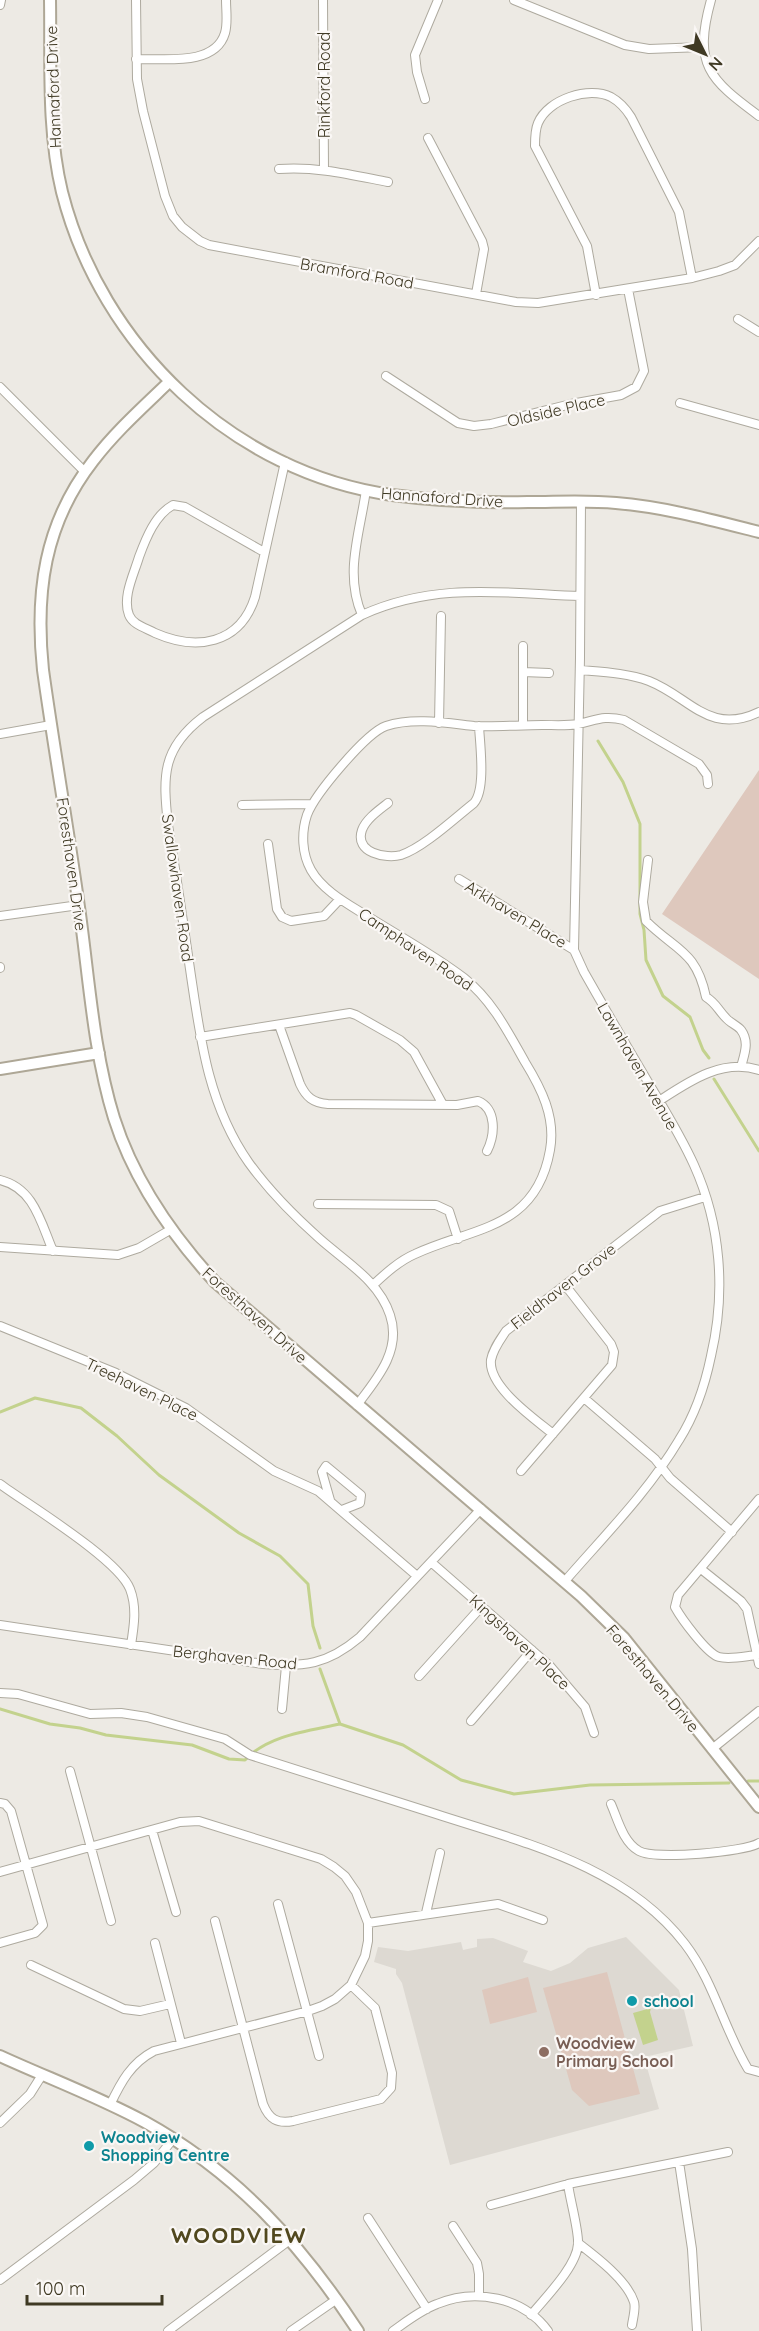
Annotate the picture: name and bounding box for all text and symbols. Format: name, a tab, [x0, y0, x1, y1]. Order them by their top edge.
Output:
north arrow	[675, 24, 735, 84]
street label: Hannaford Drive	[41, 25, 65, 149]
street label: Rinkford Road	[314, 32, 334, 138]
text: N	[705, 53, 727, 75]
street label: Bramford Road	[299, 253, 415, 293]
street label: Oldside Place	[505, 389, 607, 431]
street label: Hannaford Drive	[380, 483, 504, 511]
street label: Foresthaven Drive	[53, 796, 91, 932]
street label: Swallowhaven Road	[158, 813, 198, 963]
street label: Arkhaven Place	[462, 876, 570, 952]
street label: Camphaven Road	[355, 903, 477, 995]
street label: Lawnhaven Avenue	[593, 999, 683, 1133]
street label: Fieldhaven Grove	[506, 1239, 620, 1333]
street label: Foresthaven Drive	[198, 1263, 312, 1367]
street label: Treehaven Place	[83, 1353, 201, 1425]
street label: Kingshaven Place	[465, 1590, 575, 1694]
street label: Foresthaven Drive	[602, 1620, 704, 1736]
street label: Berghaven Road	[172, 1641, 298, 1673]
place label: school	[644, 1991, 694, 2011]
marker: school	[625, 1994, 639, 2008]
place label: Woodview Primary School	[556, 2033, 674, 2071]
marker: Woodview Primary School	[537, 2045, 551, 2059]
place label: Woodview Shopping Centre	[101, 2127, 230, 2165]
marker: Woodview Shopping Centre	[82, 2139, 96, 2153]
district label: WOODVIEW	[171, 2221, 307, 2249]
scale bar	[27, 2268, 162, 2306]
text: 100 m	[36, 2277, 85, 2300]

